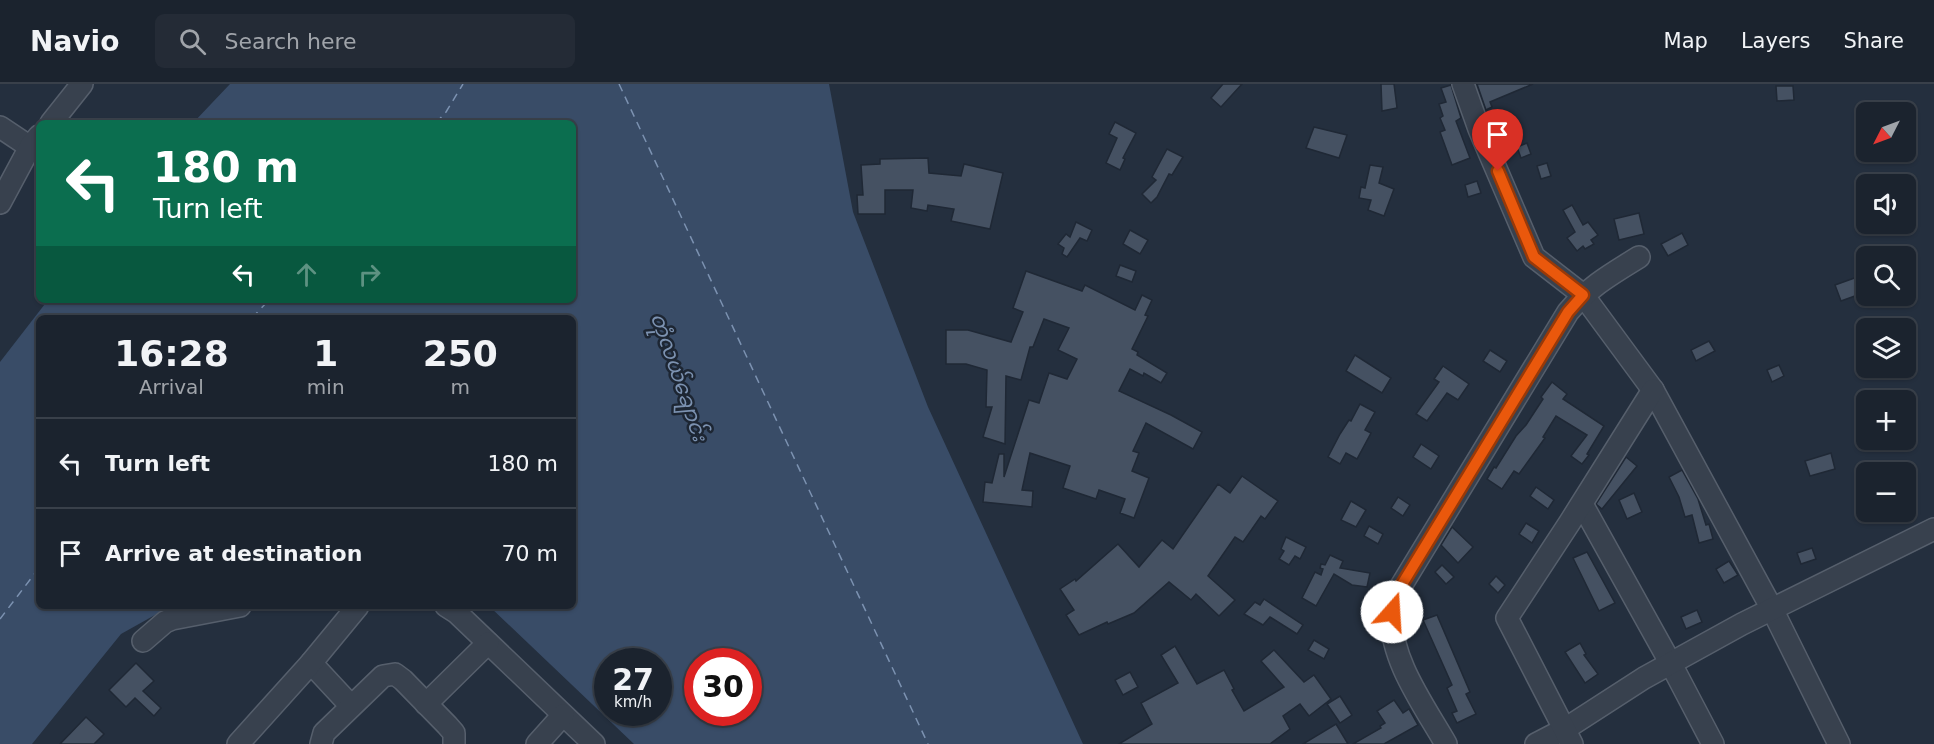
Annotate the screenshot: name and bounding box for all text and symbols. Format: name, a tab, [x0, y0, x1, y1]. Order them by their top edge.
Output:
search box	[155, 14, 575, 68]
text: Navio	[30, 25, 119, 58]
icon: search	[176, 25, 209, 58]
text: Search here	[224, 29, 357, 54]
text: Map	[1664, 29, 1708, 53]
text: Layers	[1741, 29, 1810, 53]
text: Share	[1843, 29, 1904, 53]
north arrow	[1856, 102, 1916, 162]
map controls	[1856, 102, 1916, 522]
pin	[1472, 109, 1523, 171]
icon: arrive	[1481, 118, 1514, 151]
text: 180 m	[153, 143, 299, 192]
icon: left	[54, 144, 132, 222]
button: sound	[1856, 174, 1916, 234]
text: Turn left	[153, 193, 263, 224]
button: search	[1856, 246, 1916, 306]
icon: left	[227, 258, 260, 291]
icon: ahead	[290, 258, 323, 291]
icon: right	[353, 258, 386, 291]
water label: တုံလယ်ချောင်း	[641, 309, 716, 447]
button: layers	[1856, 318, 1916, 378]
text: 16:28	[114, 333, 229, 374]
text: 1	[313, 333, 338, 374]
text: 250	[423, 333, 498, 374]
text: Arrival	[139, 375, 204, 399]
text: min	[307, 375, 345, 399]
text: m	[451, 375, 470, 399]
button: +	[1856, 390, 1916, 450]
icon: left	[54, 447, 87, 480]
text: Turn left	[105, 451, 210, 476]
text: 180 m	[488, 451, 558, 476]
button: −	[1856, 462, 1916, 522]
icon: arrive	[54, 537, 87, 570]
text: Arrive at destination	[105, 541, 362, 566]
text: 70 m	[502, 541, 558, 566]
position arrow	[1360, 580, 1424, 644]
speed limit sign: 30	[684, 648, 762, 726]
text: 27	[612, 662, 654, 697]
text: km/h	[614, 693, 652, 711]

